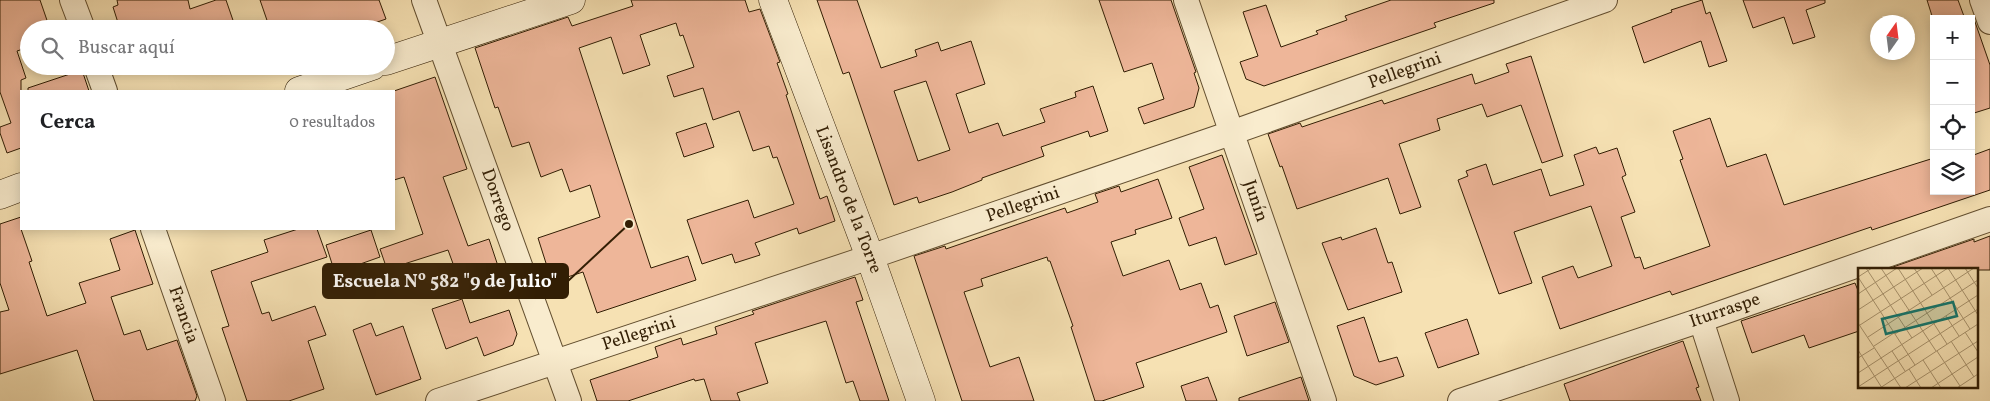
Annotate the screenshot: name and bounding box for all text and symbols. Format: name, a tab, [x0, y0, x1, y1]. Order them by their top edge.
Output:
north arrow	[1870, 15, 1915, 60]
map controls	[1930, 15, 1975, 195]
button: +	[1930, 15, 1975, 60]
search box	[20, 20, 395, 75]
icon: search	[38, 34, 66, 62]
text: Buscar aquí	[78, 35, 175, 61]
street label: Pellegrini	[1365, 46, 1445, 96]
button: −	[1930, 60, 1975, 105]
button: locate	[1930, 105, 1975, 150]
text: Cerca	[40, 108, 95, 137]
text: 0 resultados	[289, 112, 375, 134]
street label: Lisandro de la Torre	[808, 123, 888, 277]
button: layers	[1930, 150, 1975, 195]
street label: Dorrego	[474, 165, 520, 235]
street label: Junín	[1236, 177, 1274, 226]
street label: Pellegrini	[983, 181, 1063, 229]
callout: Escuela Nº 582 "9 de Julio"	[323, 264, 568, 298]
inset map	[1858, 268, 1978, 388]
text: Escuela Nº 582 "9 de Julio"	[333, 269, 557, 295]
street label: Francia	[162, 283, 204, 347]
street label: Iturraspe	[1686, 287, 1764, 335]
street label: Pellegrini	[599, 310, 679, 358]

